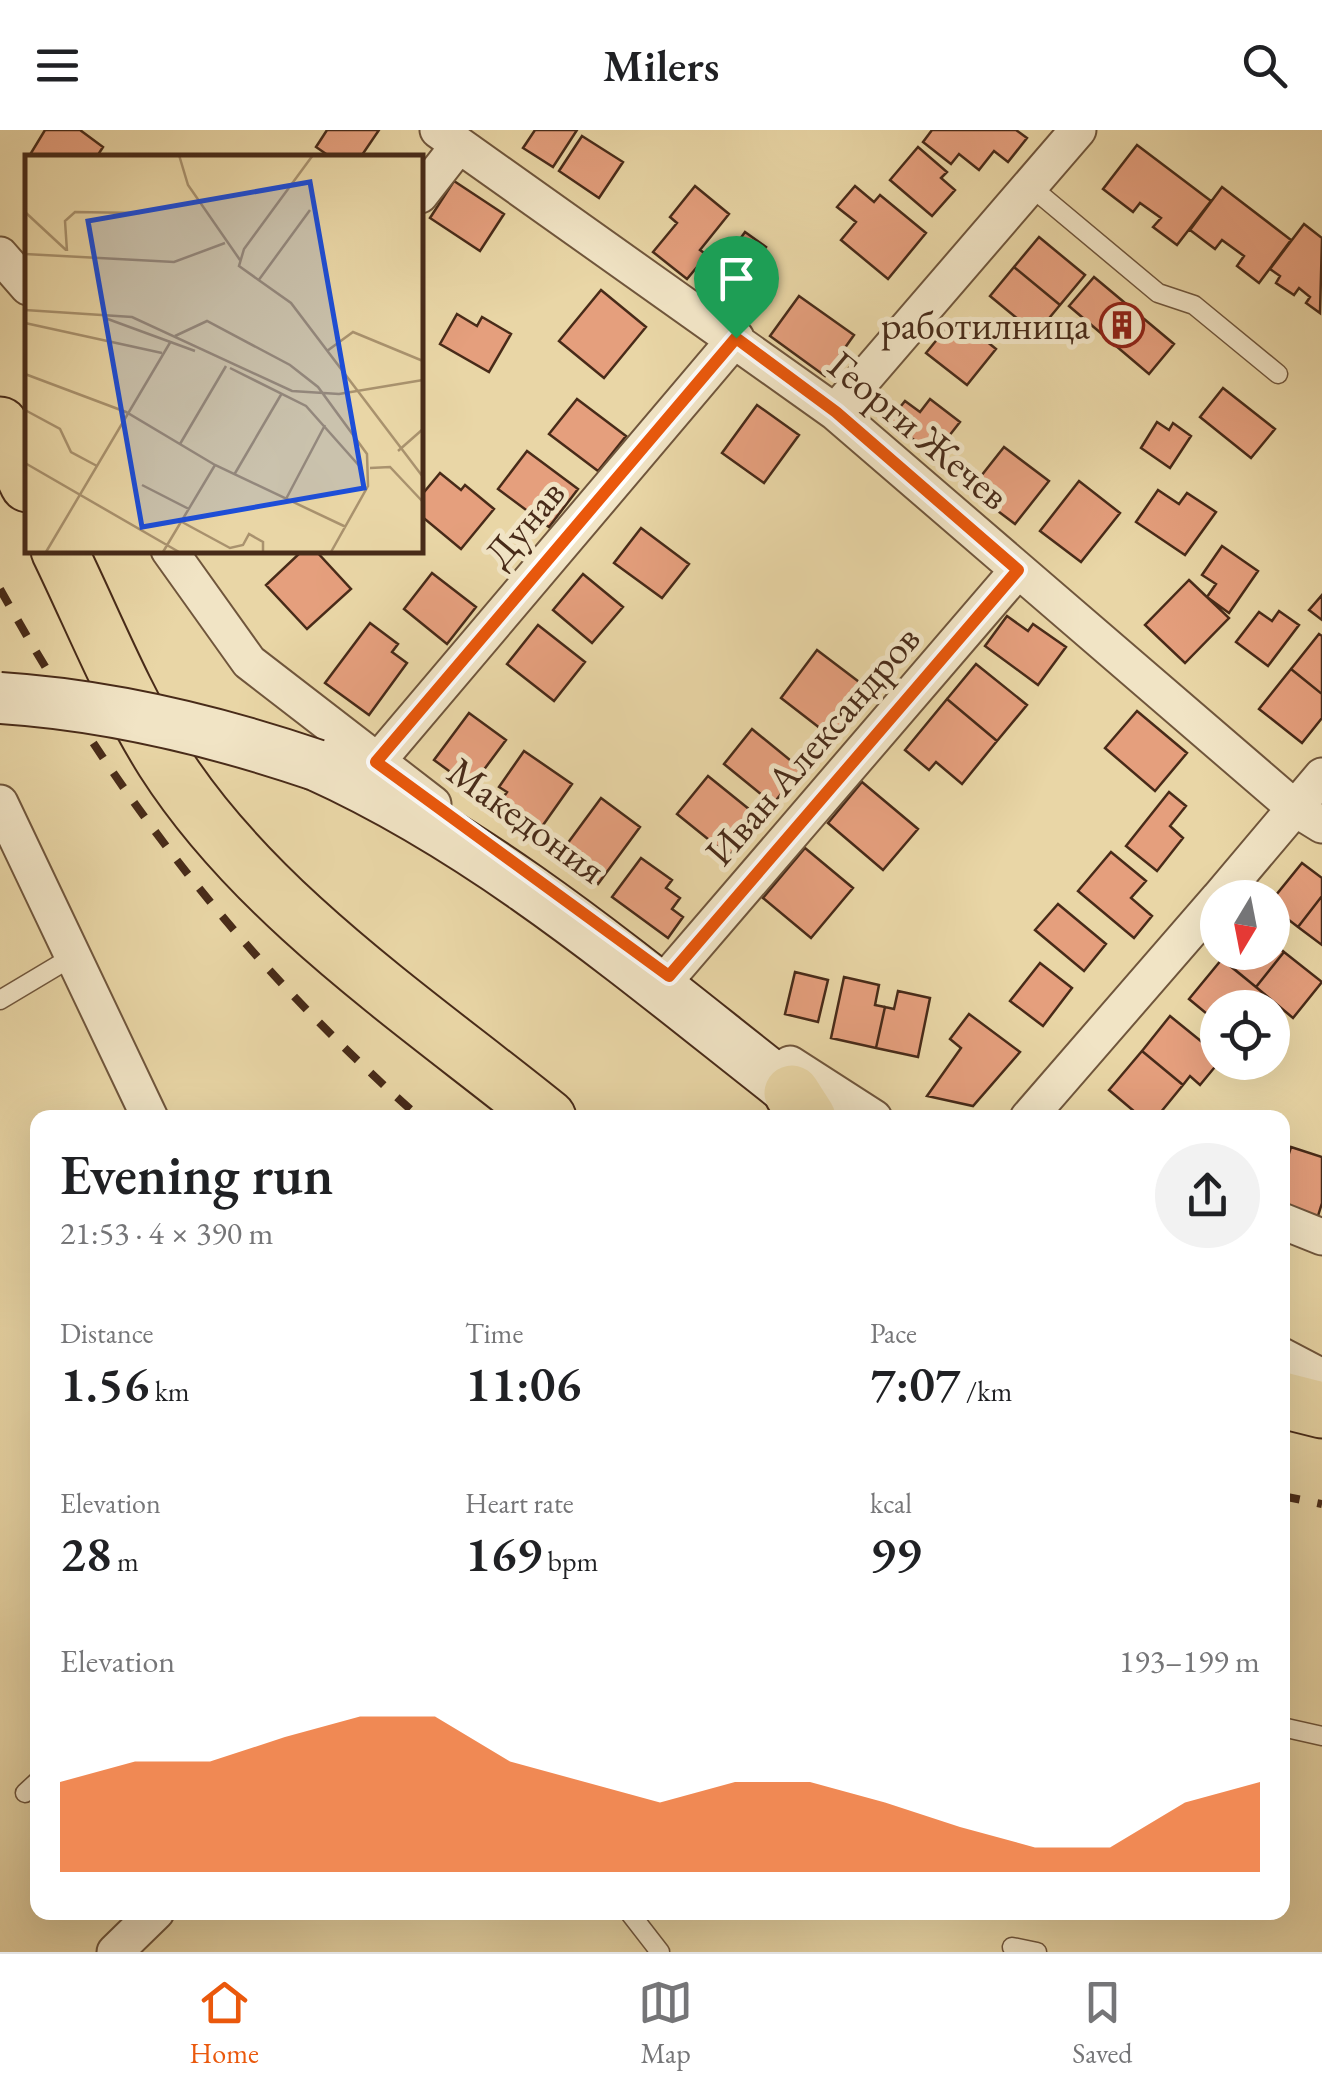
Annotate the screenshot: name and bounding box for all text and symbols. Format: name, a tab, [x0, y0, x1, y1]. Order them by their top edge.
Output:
text: Milers	[603, 36, 719, 94]
icon: menu	[30, 38, 85, 93]
icon: search	[1237, 38, 1292, 93]
inset map	[25, 155, 422, 552]
pin	[694, 236, 779, 339]
icon: arrive	[709, 251, 764, 306]
place label: работилница	[881, 299, 1090, 351]
building icon: работилница	[1099, 302, 1145, 348]
street label: Георги Жечев	[818, 339, 1020, 521]
street label: Дунав	[472, 468, 576, 578]
street label: Иван Александров	[693, 614, 931, 876]
street label: Македония	[438, 745, 616, 895]
north arrow	[1200, 880, 1290, 970]
map controls	[1200, 880, 1290, 1080]
button: locate	[1200, 990, 1290, 1080]
text: Evening run	[60, 1139, 333, 1210]
button: share	[1155, 1143, 1260, 1248]
text: 21:53 · 4 × 390 m	[60, 1212, 273, 1254]
text: Distance	[60, 1315, 154, 1351]
text: Time	[465, 1315, 523, 1351]
text: Pace	[870, 1315, 917, 1351]
text: 1.56	[60, 1351, 149, 1416]
text: 11:06	[465, 1351, 581, 1416]
text: 7:07	[870, 1351, 961, 1416]
text: km	[149, 1373, 190, 1409]
text: /km	[961, 1373, 1012, 1409]
text: Elevation	[60, 1485, 161, 1521]
text: Heart rate	[465, 1485, 574, 1521]
text: kcal	[870, 1485, 912, 1521]
text: 28	[60, 1521, 111, 1586]
text: 169	[465, 1521, 542, 1586]
text: 99	[870, 1521, 921, 1586]
text: m	[111, 1543, 139, 1579]
text: bpm	[542, 1543, 598, 1579]
text: Elevation	[60, 1640, 175, 1682]
text: 193–199 m	[1119, 1640, 1260, 1682]
tab: Home	[190, 1975, 259, 2071]
tab: Map	[638, 1975, 693, 2071]
tab: Saved	[1072, 1975, 1132, 2071]

